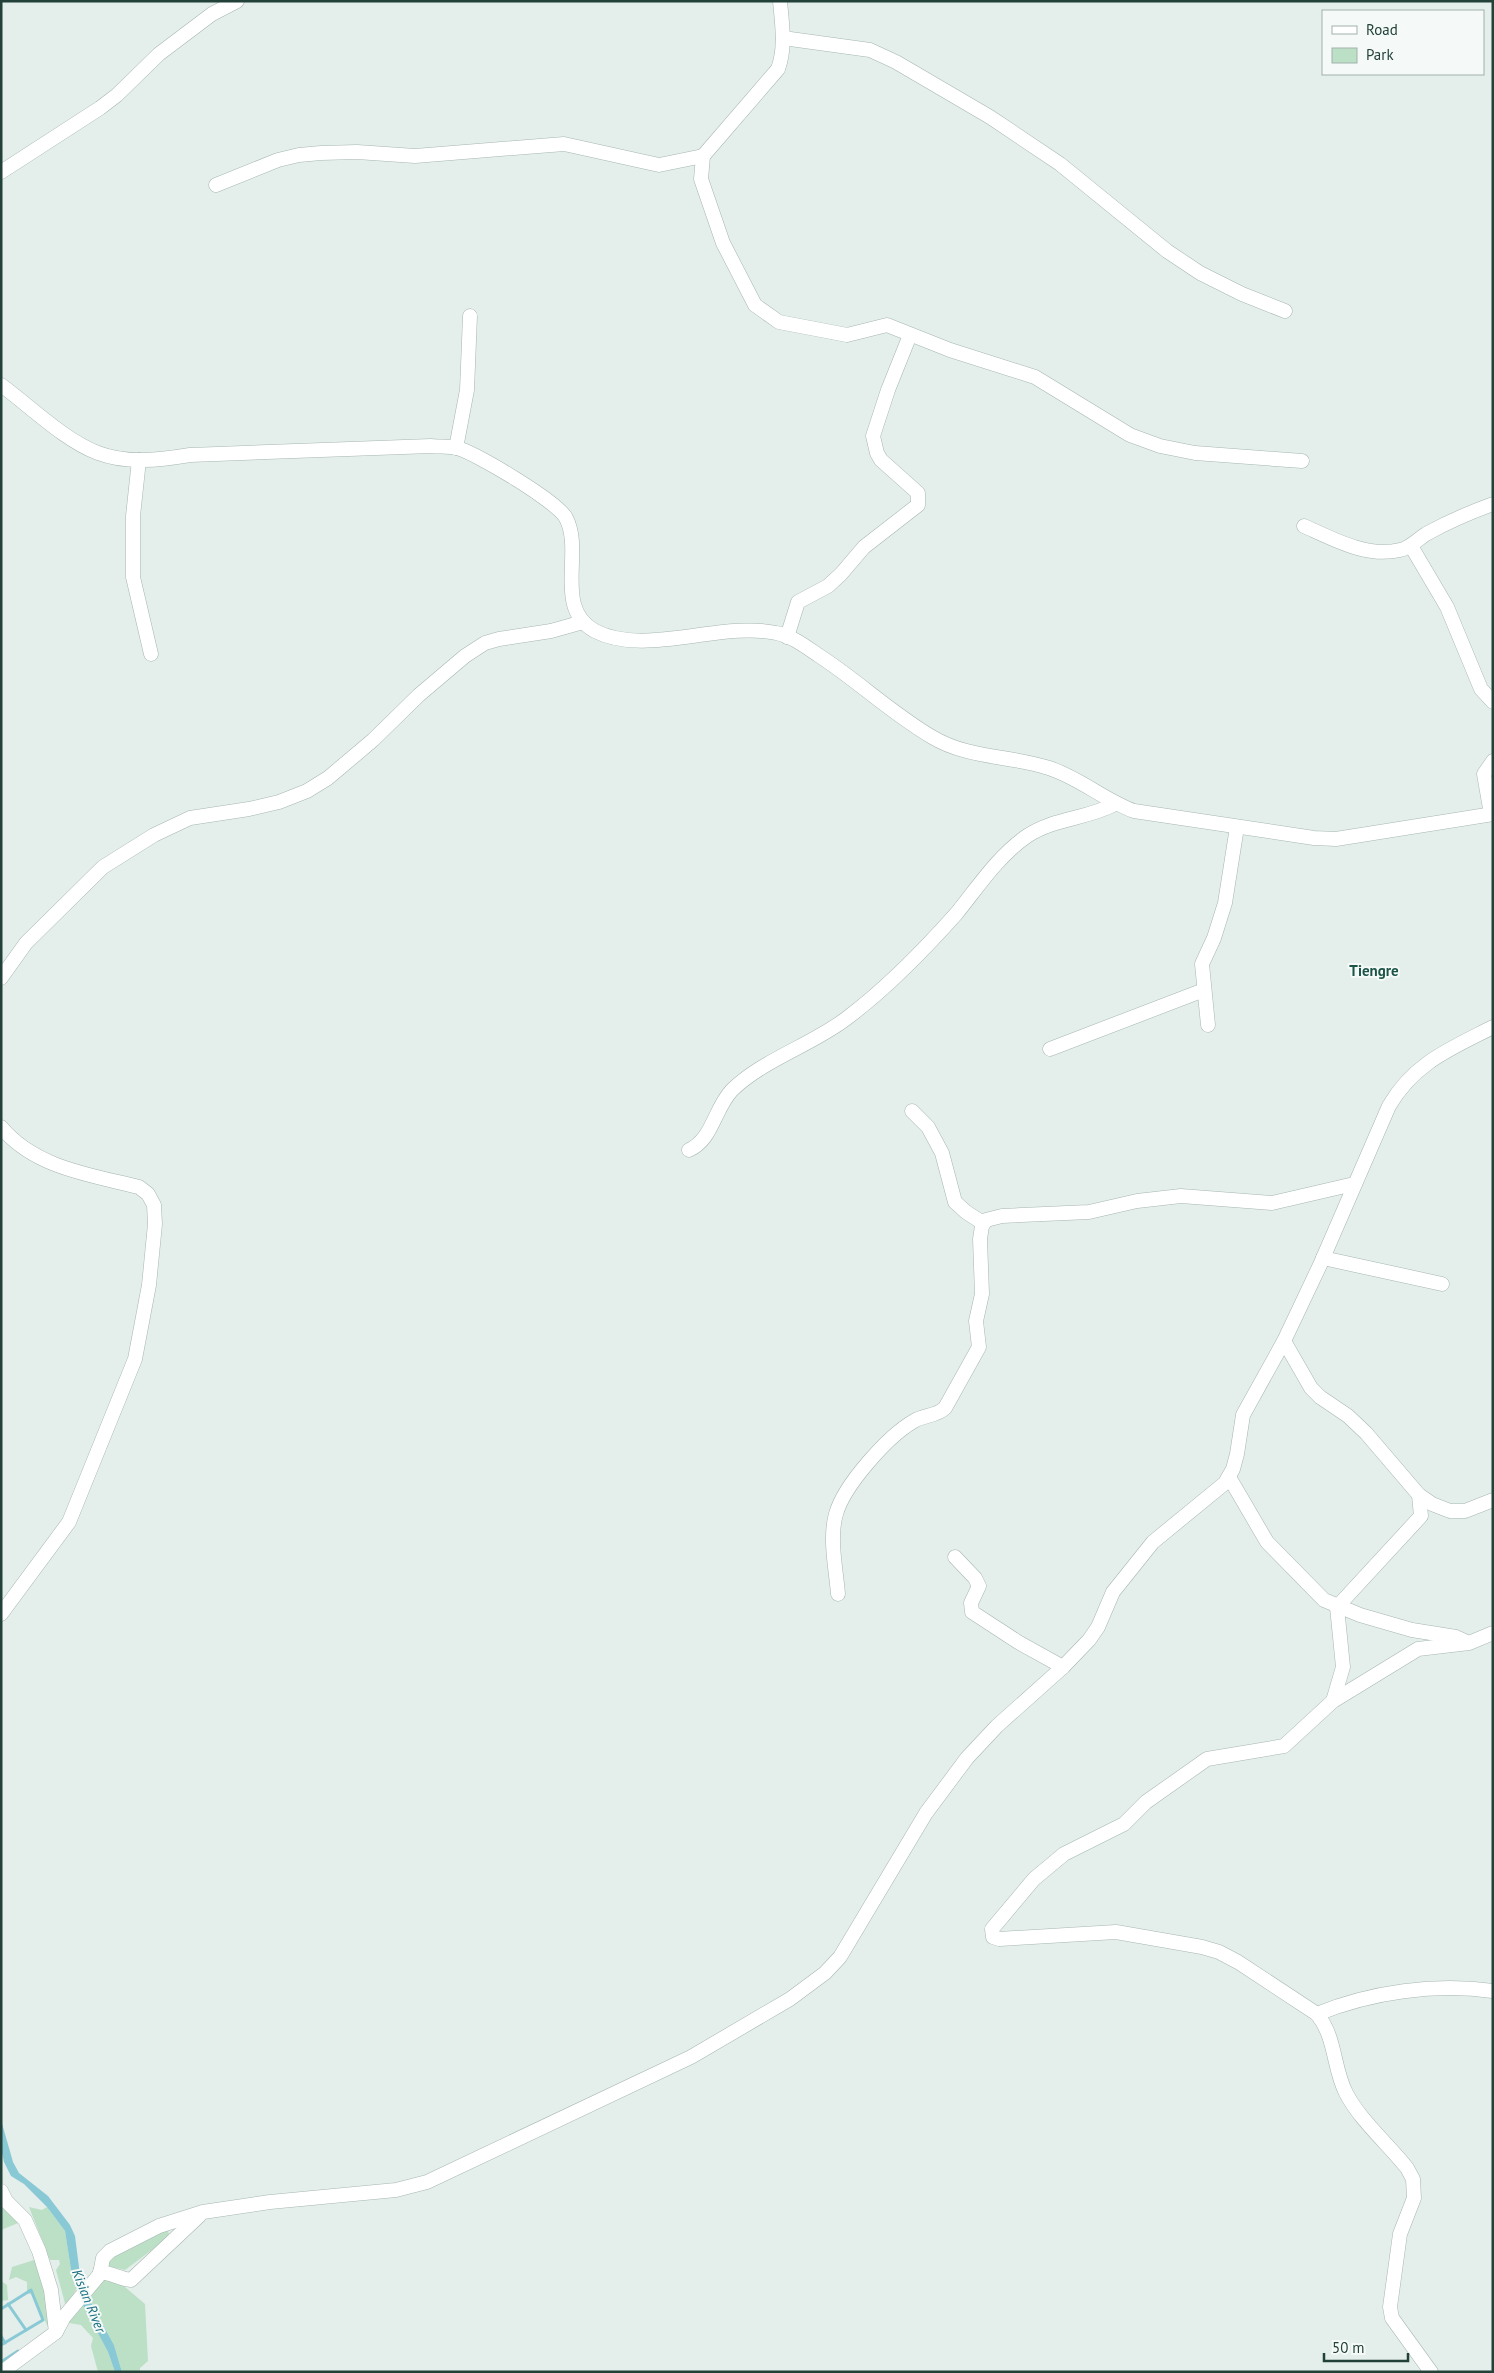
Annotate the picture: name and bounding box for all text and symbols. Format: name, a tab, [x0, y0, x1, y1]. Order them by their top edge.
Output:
legend	[1322, 10, 1484, 75]
text: Road	[1366, 20, 1398, 39]
text: Park	[1366, 45, 1394, 64]
district label: Tiengre	[1349, 961, 1399, 980]
water label: Kisian River	[68, 2267, 110, 2337]
scale bar	[1324, 2330, 1408, 2362]
text: 50 m	[1332, 2338, 1365, 2357]

